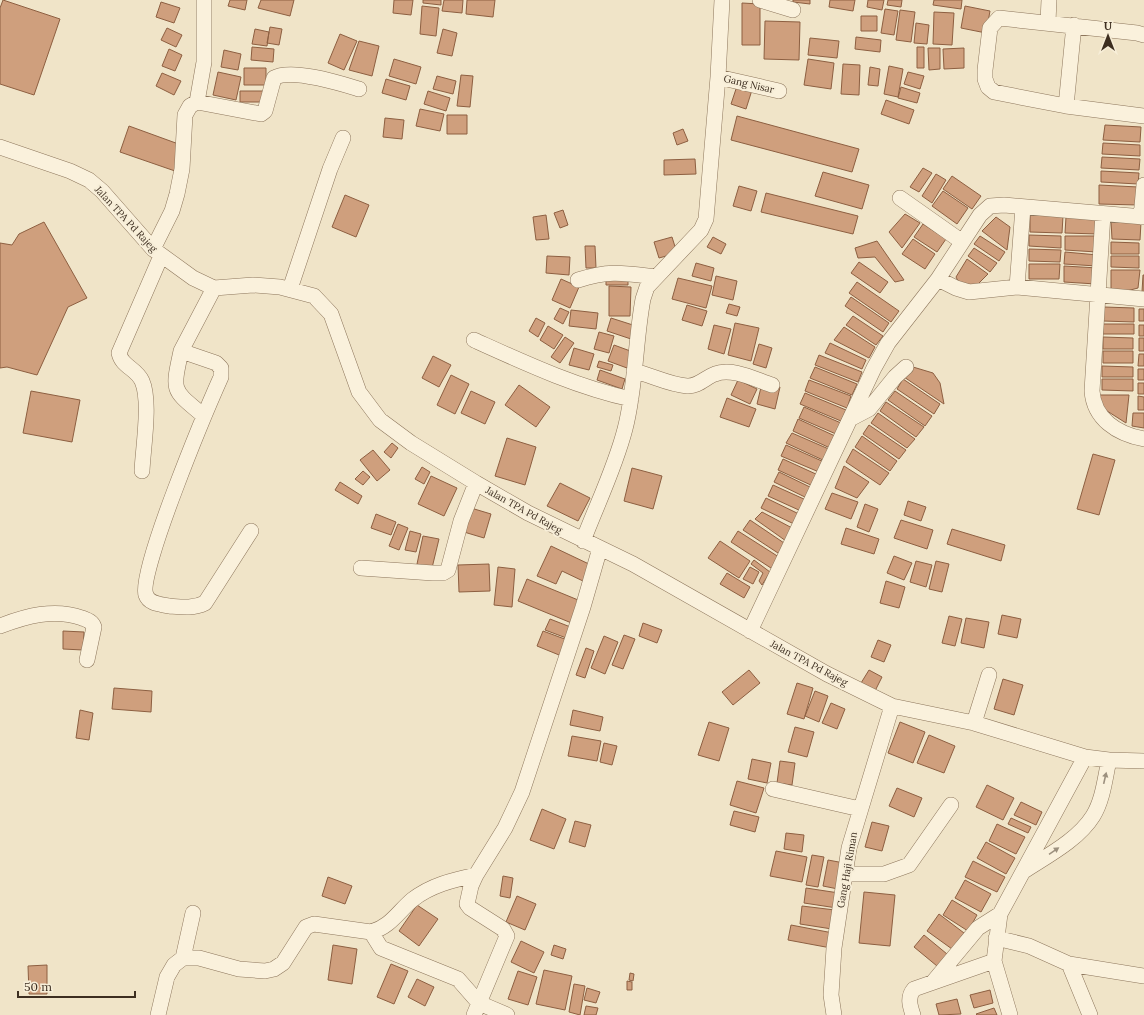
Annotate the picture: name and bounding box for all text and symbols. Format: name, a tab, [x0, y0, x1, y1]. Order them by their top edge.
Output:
north arrow	[1088, 16, 1128, 56]
text: U	[1104, 19, 1113, 33]
street label: Gang Nisar	[722, 72, 776, 96]
street label: Jalan TPA Pd Rajeg	[91, 182, 160, 255]
street label: Jalan TPA Pd Rajeg	[482, 483, 565, 537]
street label: Jalan TPA Pd Rajeg	[767, 637, 850, 689]
one-way arrow	[1102, 772, 1108, 784]
street label: Gang Haji Riman	[834, 831, 860, 909]
one-way arrow	[1048, 847, 1059, 855]
scale bar	[18, 973, 135, 999]
text: 50 m	[24, 979, 52, 994]

